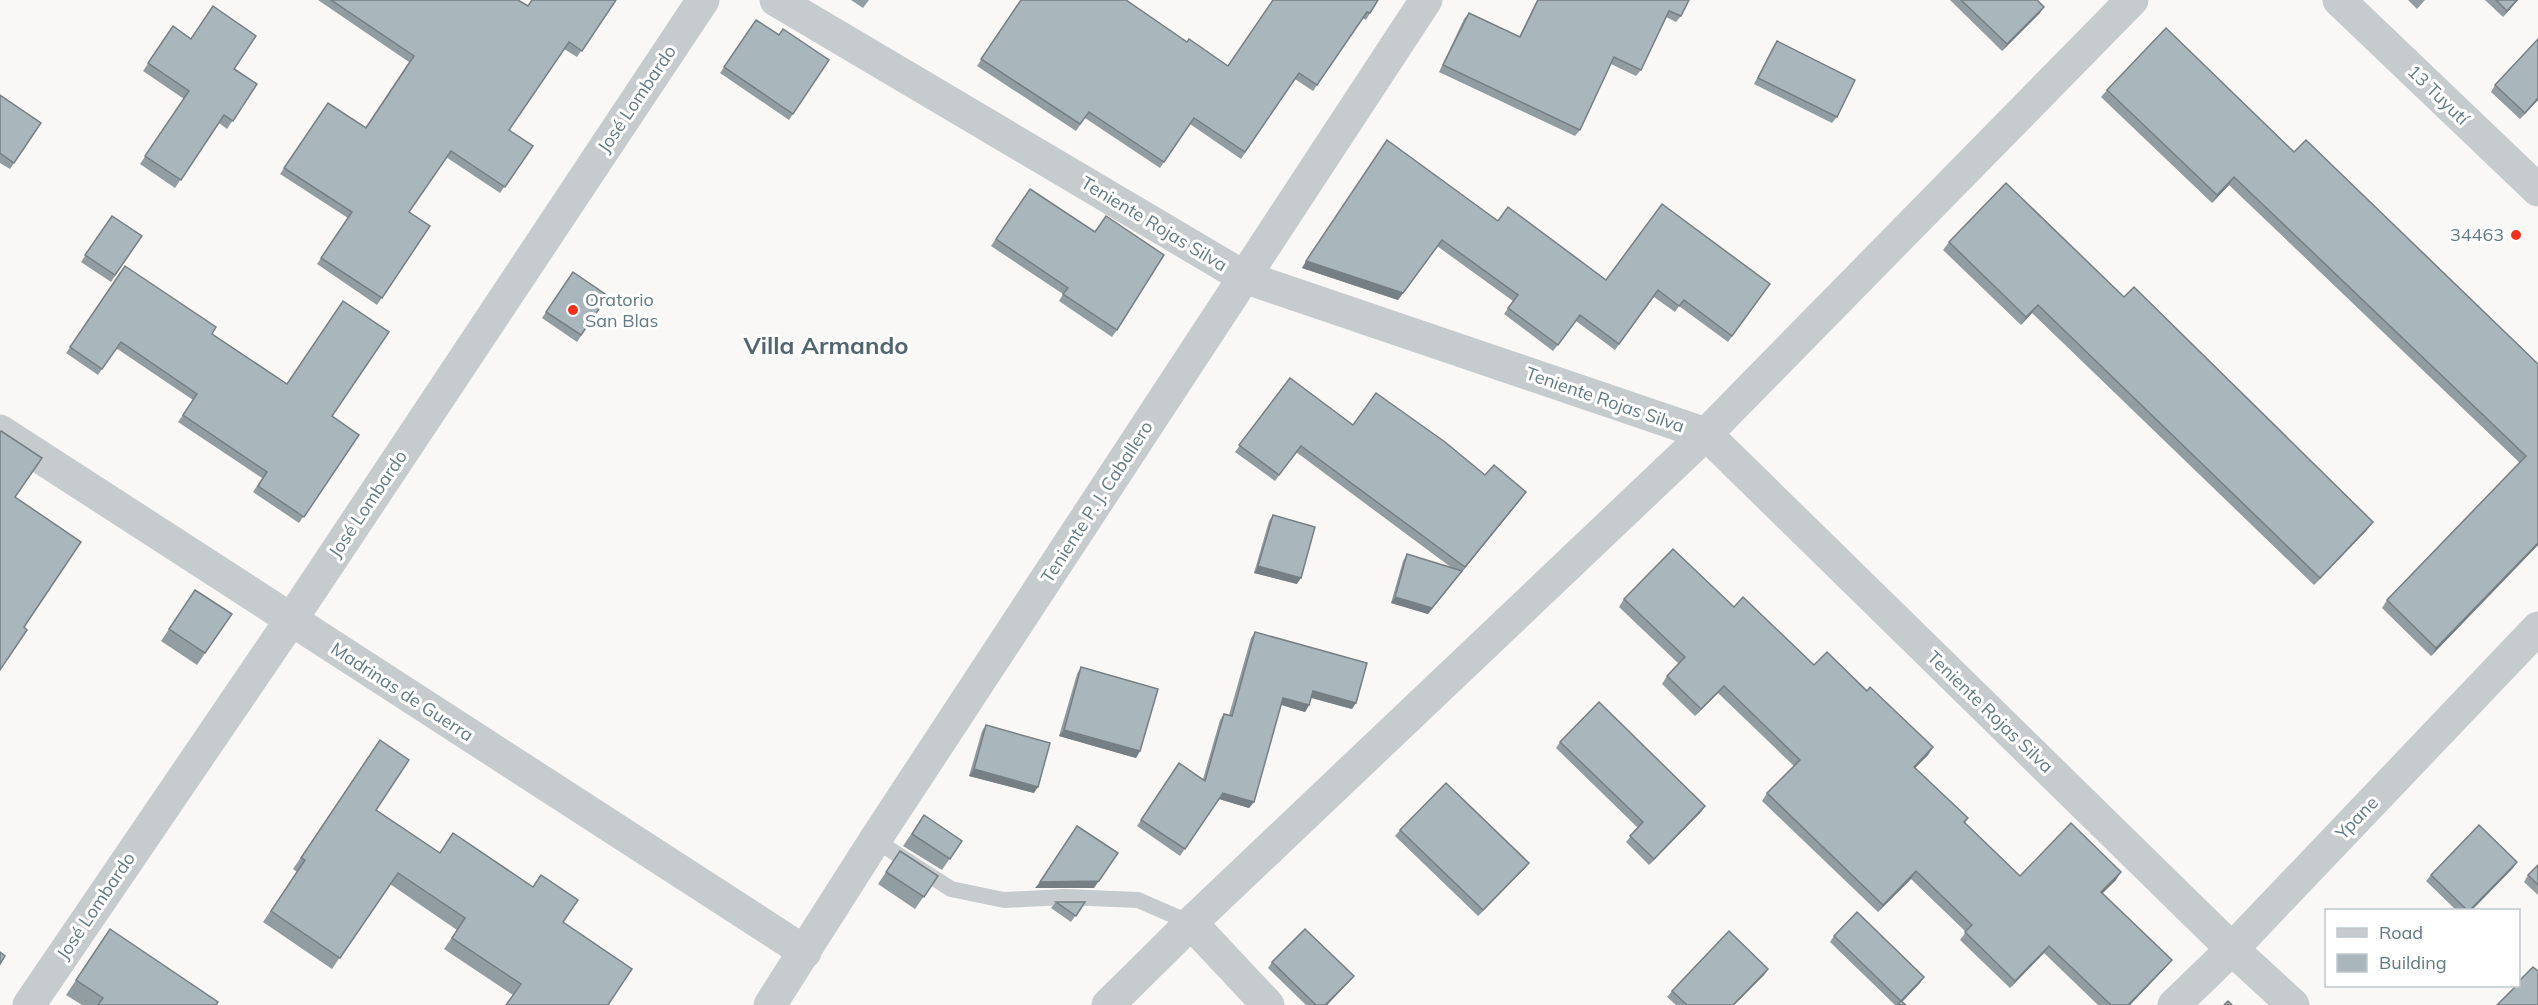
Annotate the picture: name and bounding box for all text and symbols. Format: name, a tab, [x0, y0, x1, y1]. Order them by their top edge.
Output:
street label: José Lombardo	[592, 41, 681, 157]
street label: 13 Tuyutí	[2403, 60, 2475, 131]
street label: Teniente Rojas Silva	[1077, 171, 1231, 276]
place label: 34463	[2450, 223, 2504, 246]
marker: 34463	[2509, 228, 2523, 242]
place label: Oratorio San Blas	[585, 288, 659, 332]
marker: Oratorio San Blas	[566, 303, 580, 317]
district label: Villa Armando	[743, 330, 909, 360]
street label: Teniente Rojas Silva	[1523, 362, 1688, 437]
street label: Teniente P. J. Caballero	[1036, 416, 1158, 587]
street label: José Lombardo	[323, 446, 412, 562]
street label: Madrinas de Guerra	[327, 637, 478, 746]
street label: Teniente Rojas Silva	[1923, 646, 2058, 778]
street label: Ypane	[2330, 791, 2383, 845]
street label: José Lombardo	[51, 848, 140, 964]
legend	[2325, 909, 2520, 987]
text: Road	[2379, 921, 2423, 944]
text: Building	[2379, 951, 2447, 974]

